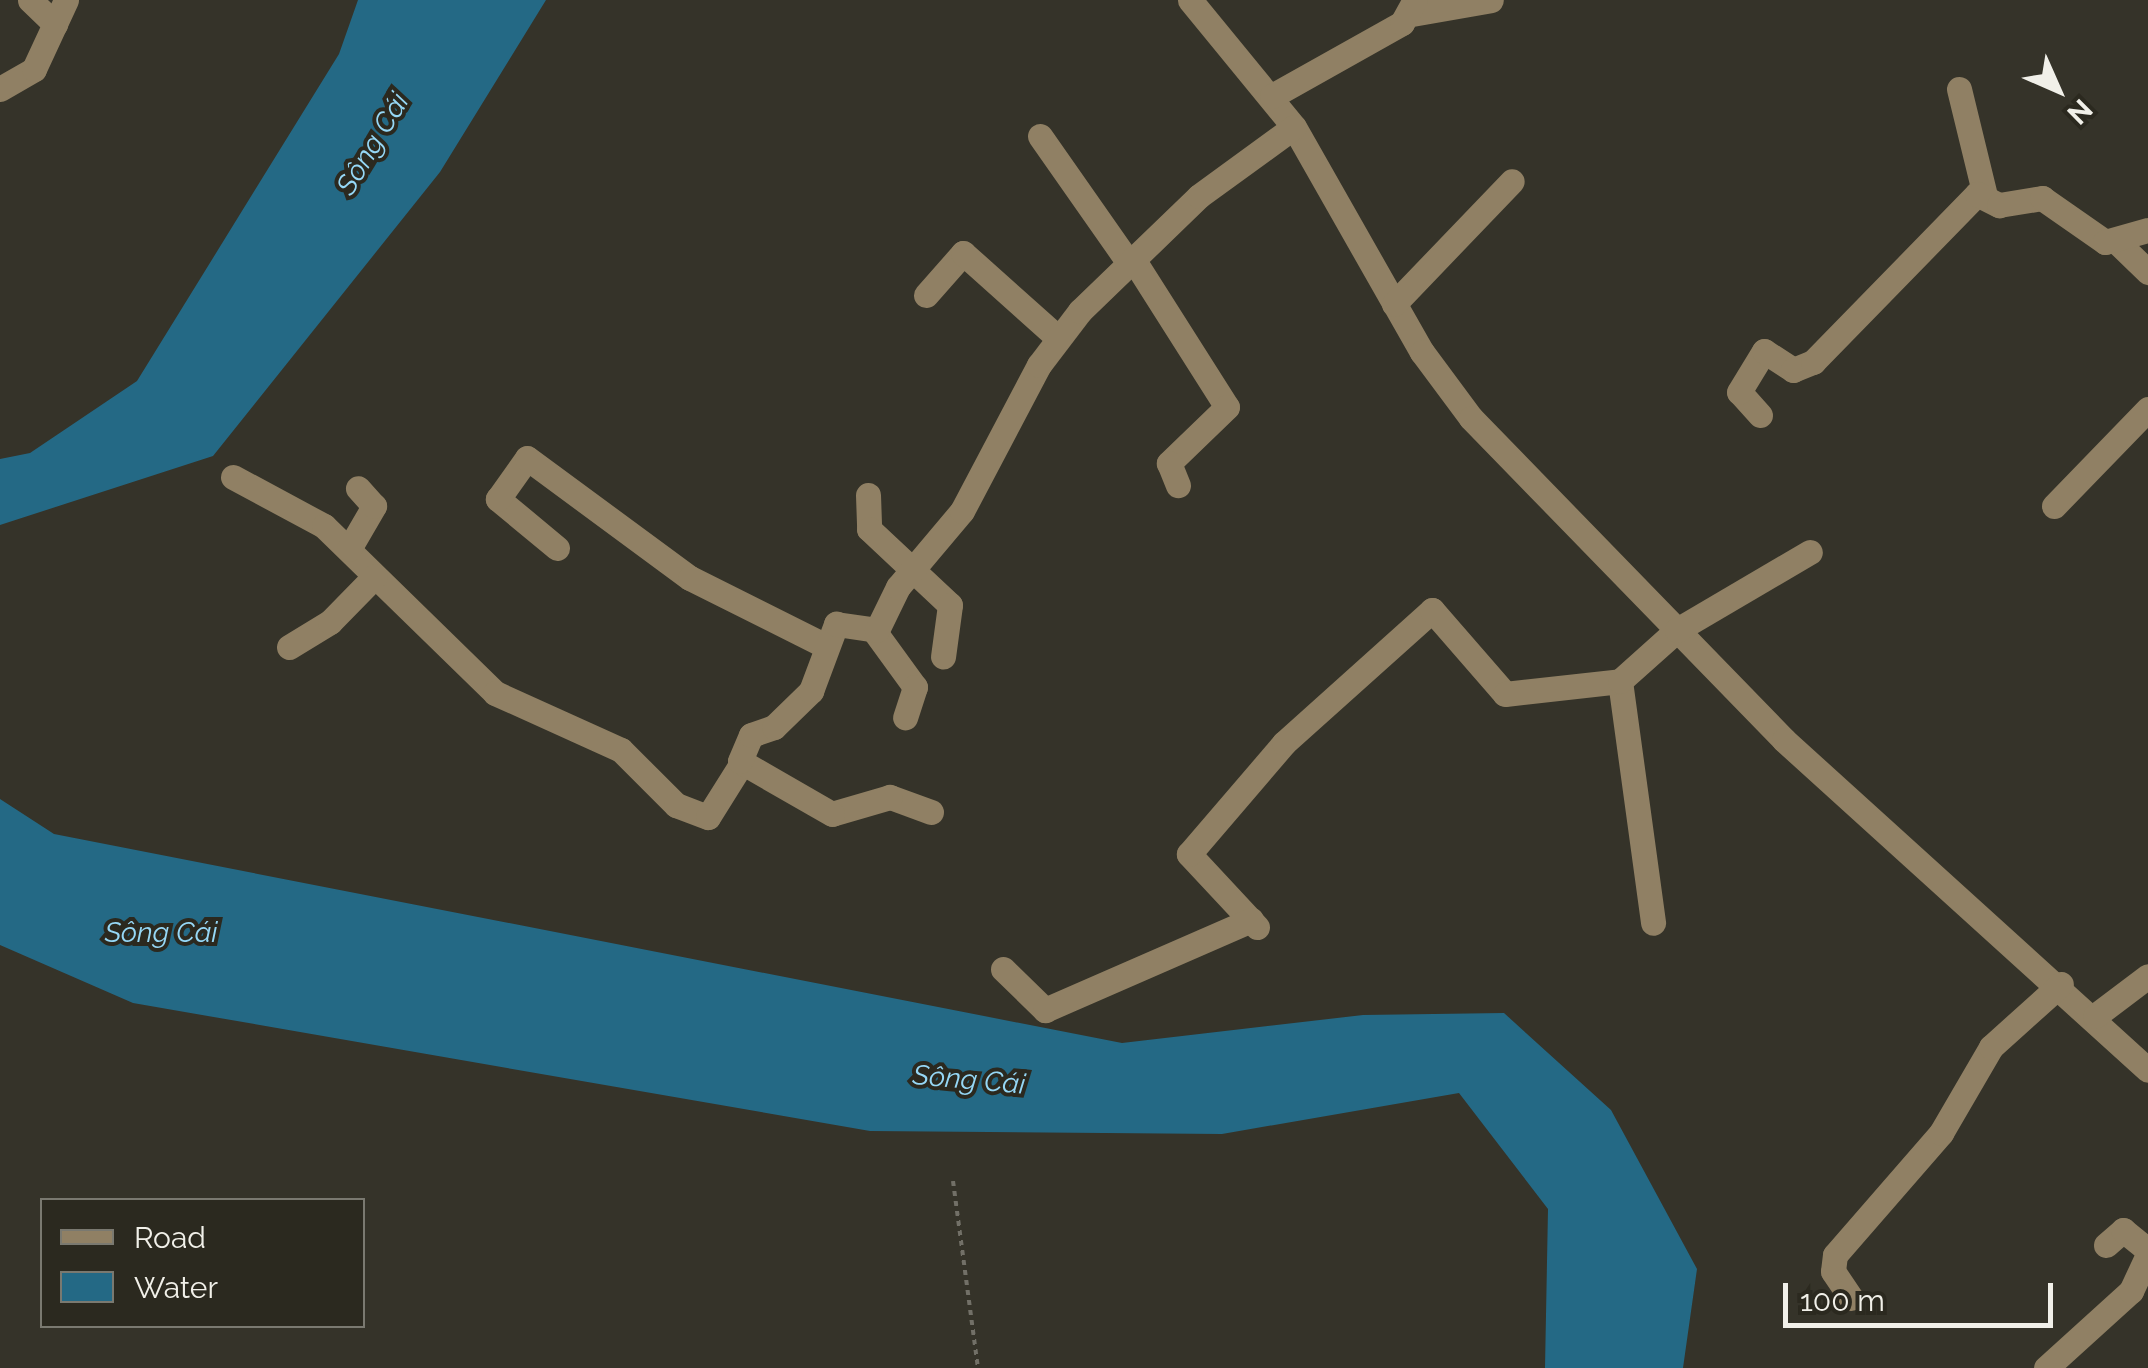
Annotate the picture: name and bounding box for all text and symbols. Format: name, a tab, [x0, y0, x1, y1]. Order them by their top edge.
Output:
north arrow	[2008, 40, 2108, 140]
water label: Sông Cái	[330, 87, 416, 201]
text: N	[2060, 92, 2099, 131]
water label: Sông Cái	[105, 916, 217, 950]
water label: Sông Cái	[911, 1058, 1027, 1102]
legend	[40, 1198, 365, 1328]
text: Road	[134, 1220, 206, 1255]
scale bar	[1788, 1263, 2058, 1325]
text: Water	[134, 1270, 218, 1305]
text: 100 m	[1800, 1283, 1885, 1318]

